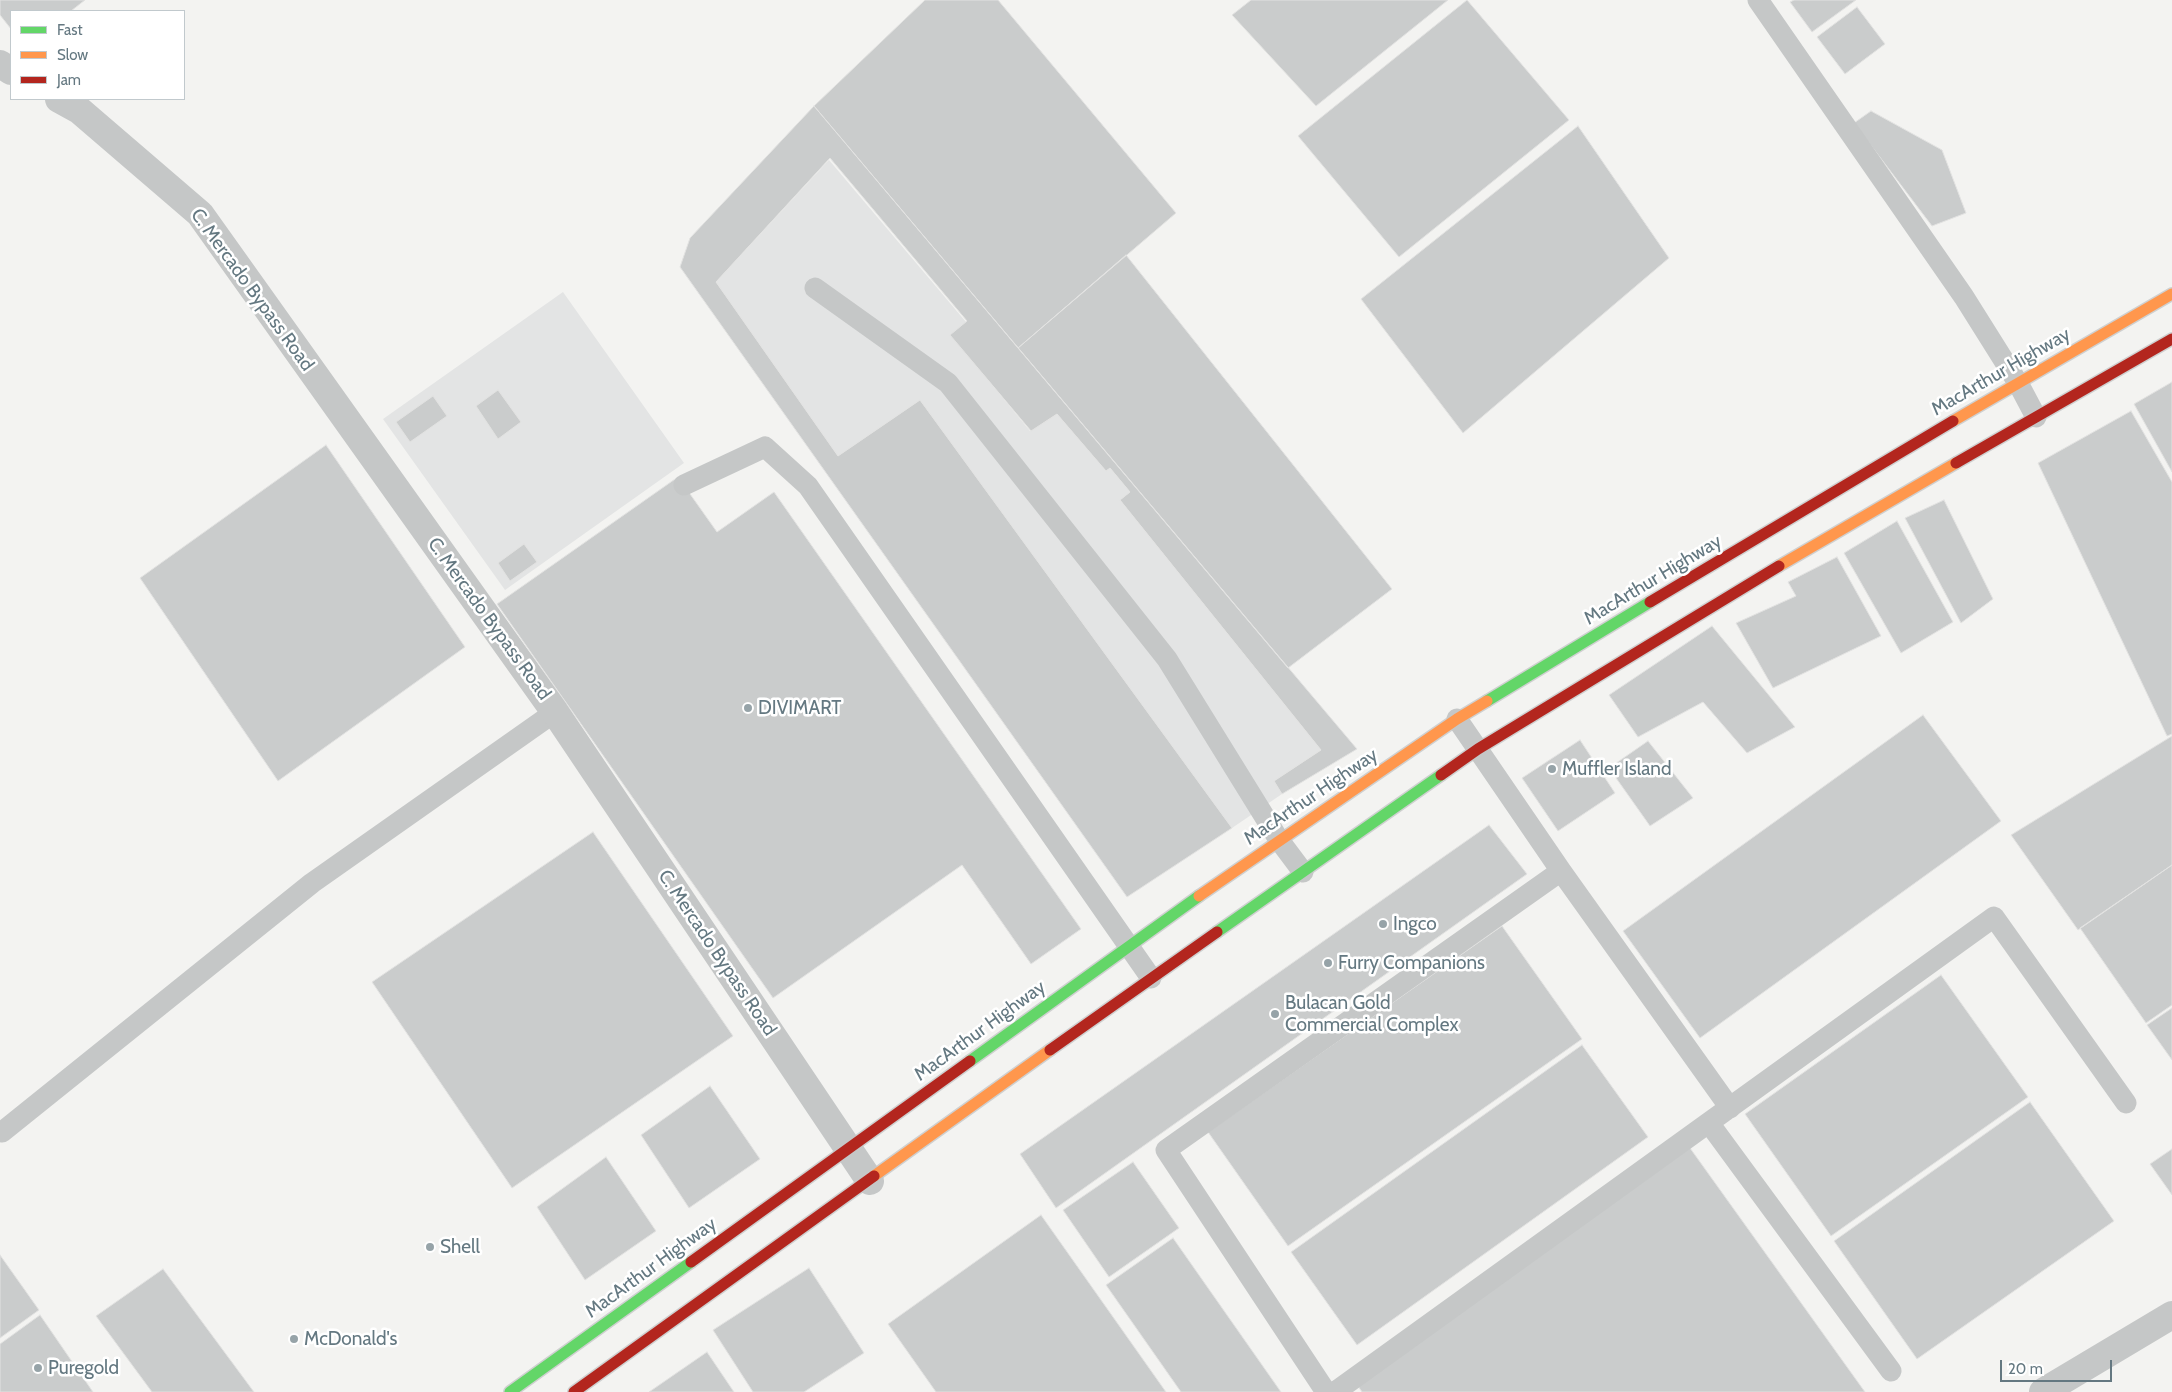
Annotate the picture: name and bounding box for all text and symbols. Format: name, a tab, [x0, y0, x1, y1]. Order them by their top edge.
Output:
legend	[10, 10, 185, 100]
text: Fast	[57, 21, 82, 39]
text: Slow	[57, 46, 88, 64]
text: Jam	[57, 71, 81, 89]
street label: C. Mercado Bypass Road	[185, 204, 319, 376]
street label: MacArthur Highway	[1927, 323, 2075, 421]
street label: MacArthur Highway	[1580, 530, 1726, 630]
street label: C. Mercado Bypass Road	[422, 533, 556, 705]
place label: DIVIMART	[758, 697, 841, 719]
marker: DIVIMART	[742, 702, 754, 714]
street label: MacArthur Highway	[1240, 744, 1382, 850]
place label: Muffler Island	[1562, 758, 1671, 780]
marker: Muffler Island	[1546, 763, 1558, 775]
street label: C. Mercado Bypass Road	[653, 866, 781, 1040]
place label: Ingco	[1393, 913, 1437, 935]
marker: Ingco	[1377, 918, 1389, 930]
place label: Furry Companions	[1338, 952, 1485, 974]
marker: Furry Companions	[1322, 957, 1334, 969]
street label: MacArthur Highway	[910, 976, 1050, 1086]
place label: Bulacan Gold Commercial Complex	[1285, 992, 1458, 1036]
marker: Bulacan Gold Commercial Complex	[1269, 1008, 1281, 1020]
street label: MacArthur Highway	[581, 1213, 721, 1323]
place label: Shell	[440, 1236, 480, 1258]
marker: Shell	[424, 1241, 436, 1253]
place label: McDonald's	[304, 1328, 397, 1350]
marker: McDonald's	[288, 1333, 300, 1345]
scale bar	[2002, 1350, 2114, 1382]
place label: Puregold	[48, 1357, 119, 1379]
text: 20 m	[2008, 1360, 2043, 1378]
marker: Puregold	[32, 1362, 44, 1374]

